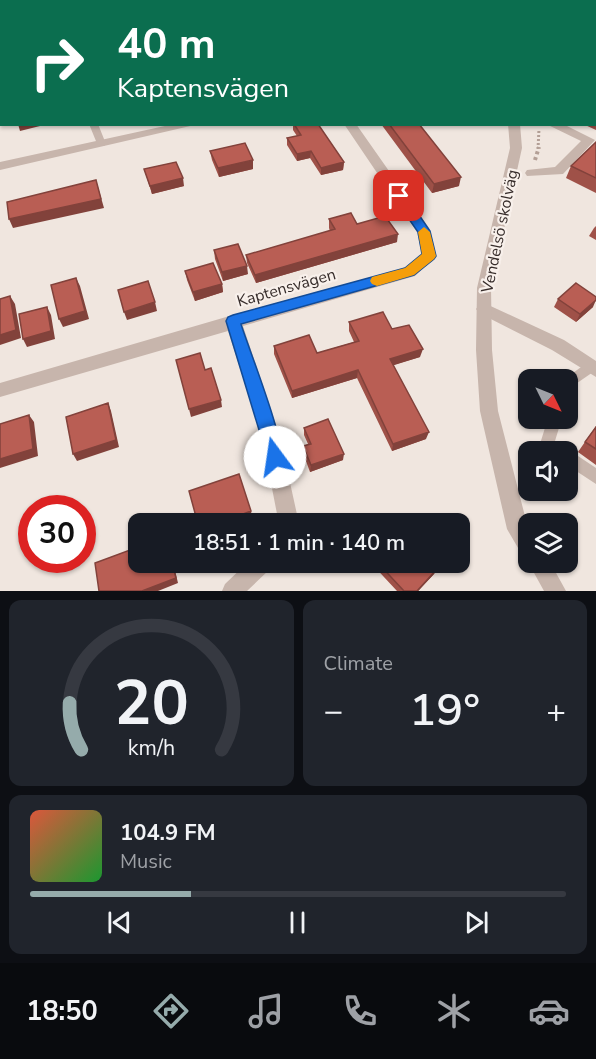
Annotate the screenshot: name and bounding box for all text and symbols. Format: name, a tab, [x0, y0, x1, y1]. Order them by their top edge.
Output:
text: 40 m	[117, 16, 216, 73]
icon: right	[18, 24, 96, 102]
text: Kaptensvägen	[117, 70, 289, 107]
street label: Vendelsö skolväg	[476, 167, 524, 296]
pin	[373, 170, 424, 221]
icon: arrive	[382, 179, 415, 212]
street label: Kaptensvägen	[234, 263, 338, 313]
north arrow	[518, 369, 578, 429]
map controls	[518, 369, 578, 573]
position arrow	[243, 425, 307, 489]
button: sound	[518, 441, 578, 501]
speed limit sign: 30	[18, 495, 96, 573]
button: layers	[518, 513, 578, 573]
text: 18:51 · 1 min · 140 m	[193, 528, 405, 558]
text: Climate	[324, 650, 393, 677]
text: 20	[114, 661, 189, 746]
text: 19°	[409, 680, 480, 741]
text: −	[324, 689, 343, 734]
text: +	[546, 689, 566, 734]
text: km/h	[128, 733, 175, 763]
text: 104.9 FM	[120, 818, 216, 848]
text: Music	[120, 848, 172, 875]
icon: previous	[103, 906, 136, 939]
icon: pause	[281, 906, 314, 939]
icon: next	[460, 906, 493, 939]
icon: directions	[150, 990, 192, 1032]
icon: music	[245, 990, 287, 1032]
icon: phone	[339, 990, 381, 1032]
icon: climate	[433, 990, 475, 1032]
icon: car	[528, 990, 570, 1032]
text: 18:50	[26, 993, 98, 1030]

